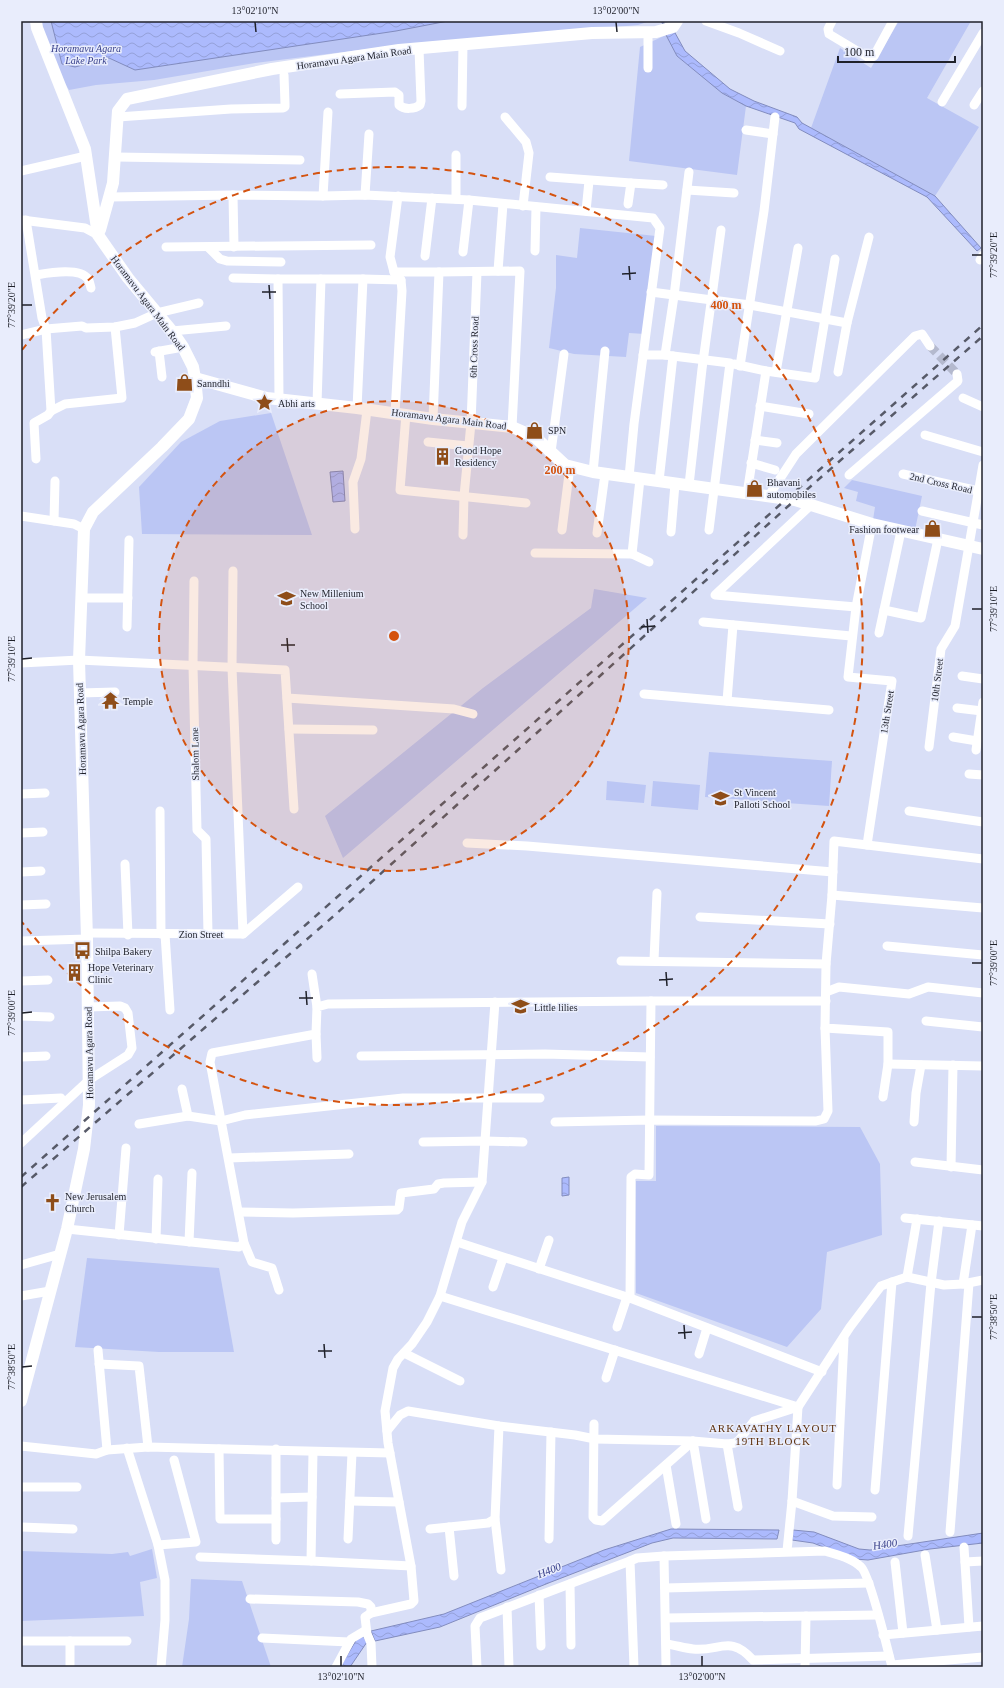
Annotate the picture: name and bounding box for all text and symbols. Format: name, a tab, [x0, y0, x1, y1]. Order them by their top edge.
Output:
text: 13°02'10"N	[231, 5, 279, 16]
text: 13°02'00"N	[592, 5, 640, 16]
scale bar	[838, 38, 955, 64]
park label: Horamavu Agara Lake Park	[50, 43, 121, 66]
street label: Horamavu Agara Main Road	[296, 44, 412, 72]
text: 100 m	[844, 45, 875, 59]
text: 77°39'20"E	[988, 232, 999, 278]
street label: Horamavu Agara Main Road	[109, 253, 187, 353]
text: 77°39'20"E	[6, 282, 17, 328]
text: 400 m	[711, 298, 742, 312]
street label: 6th Cross Road	[467, 316, 481, 378]
shop icon: Sanndhi	[174, 373, 194, 393]
place label: Sanndhi	[197, 378, 230, 389]
place icon: Abhi arts	[255, 393, 275, 413]
place label: Abhi arts	[278, 398, 315, 409]
street label: Horamavu Agara Main Road	[391, 406, 507, 432]
shop icon: SPN	[525, 420, 545, 440]
place label: SPN	[548, 425, 566, 436]
place label: Good Hope Residency	[455, 445, 502, 468]
building icon: Good Hope Residency	[432, 446, 452, 466]
text: 200 m	[545, 463, 576, 477]
street label: 2nd Cross Road	[909, 470, 973, 496]
place label: Bhavani automobiles	[767, 477, 816, 500]
shop icon: Bhavani automobiles	[744, 478, 764, 498]
shop icon: Fashion footwear	[922, 519, 942, 539]
place label: Fashion footwear	[849, 524, 920, 535]
text: 77°39'10"E	[988, 586, 999, 632]
place label: New Millenium School	[300, 588, 364, 611]
school or university icon: New Millenium School	[277, 589, 297, 609]
centre of rings	[387, 629, 401, 643]
text: 77°39'10"E	[6, 636, 17, 682]
street label: 10th Street	[929, 657, 945, 702]
street label: Horamavu Agara Road	[74, 683, 88, 775]
street label: 13th Street	[878, 689, 896, 734]
temple icon: Temple	[100, 691, 120, 711]
place label: Temple	[123, 696, 153, 707]
street label: Shalom Lane	[189, 727, 201, 781]
place label: St Vincent Palloti School	[734, 787, 791, 810]
school or university icon: St Vincent Palloti School	[711, 788, 731, 808]
street label: Zion Street	[179, 929, 224, 940]
text: 77°39'00"E	[988, 940, 999, 986]
bus stop icon: Shilpa Bakery	[72, 941, 92, 961]
place label: Shilpa Bakery	[95, 946, 152, 957]
place label: Hope Veterinary Clinic	[88, 962, 154, 985]
building icon: Hope Veterinary Clinic	[65, 963, 85, 983]
text: 77°39'00"E	[6, 990, 17, 1036]
school or university icon: Little lilies	[511, 997, 531, 1017]
place label: Little lilies	[534, 1002, 578, 1013]
street label: Horamavu Agara Road	[83, 1007, 95, 1099]
place label: New Jerusalem Church	[65, 1191, 127, 1214]
church icon: New Jerusalem Church	[42, 1192, 62, 1212]
text: 77°38'50"E	[988, 1294, 999, 1340]
text: 77°38'50"E	[6, 1344, 17, 1390]
district label: ARKAVATHY LAYOUT 19TH BLOCK	[709, 1422, 837, 1447]
water label: H400	[871, 1536, 898, 1552]
water label: H400	[534, 1560, 563, 1581]
text: 13°02'10"N	[317, 1671, 365, 1682]
text: 13°02'00"N	[678, 1671, 726, 1682]

